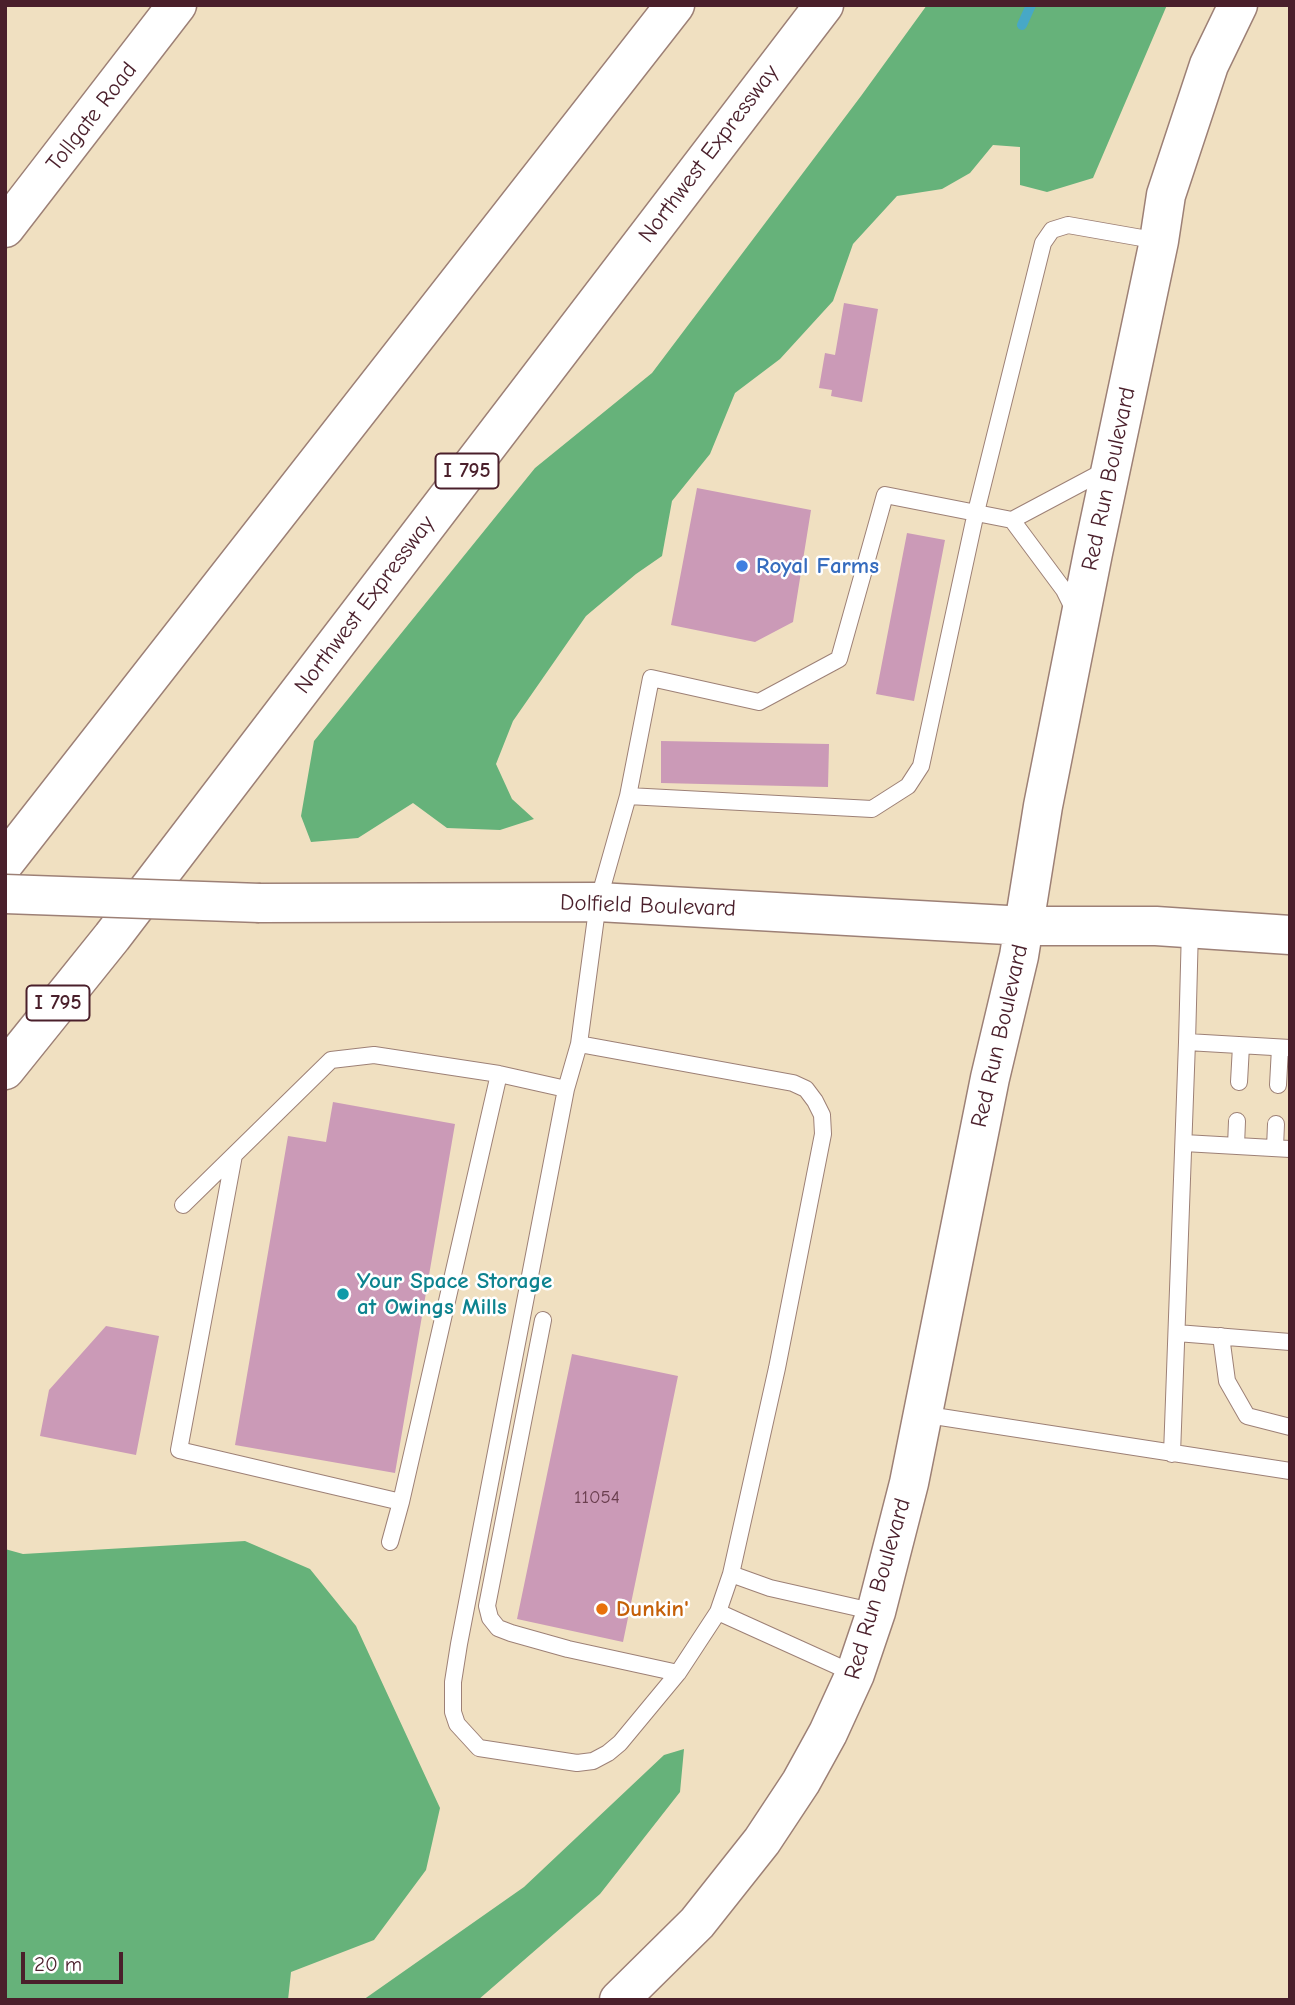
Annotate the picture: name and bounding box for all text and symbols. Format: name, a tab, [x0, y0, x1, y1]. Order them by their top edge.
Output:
street label: Tollgate Road	[41, 57, 143, 177]
street label: Northwest Expressway	[633, 60, 785, 248]
street label: Red Run Boulevard	[1076, 385, 1142, 573]
road number: I 795	[435, 454, 498, 489]
street label: Northwest Expressway	[289, 511, 441, 699]
place label: Royal Farms	[756, 552, 879, 580]
marker: Royal Farms	[734, 558, 750, 574]
street label: Dolfield Boulevard	[560, 889, 736, 923]
street label: Red Run Boulevard	[966, 942, 1034, 1130]
road number: I 795	[27, 986, 90, 1020]
place label: Your Space Storage at Owings Mills	[357, 1267, 552, 1321]
marker: Your Space Storage at Owings Mills	[335, 1286, 351, 1302]
house number: 11054	[574, 1487, 620, 1509]
street label: Red Run Boulevard	[839, 1495, 917, 1683]
place label: Dunkin'	[616, 1595, 689, 1623]
marker: Dunkin'	[594, 1601, 610, 1617]
scale bar	[24, 1938, 126, 1982]
text: 20 m	[34, 1952, 82, 1976]

